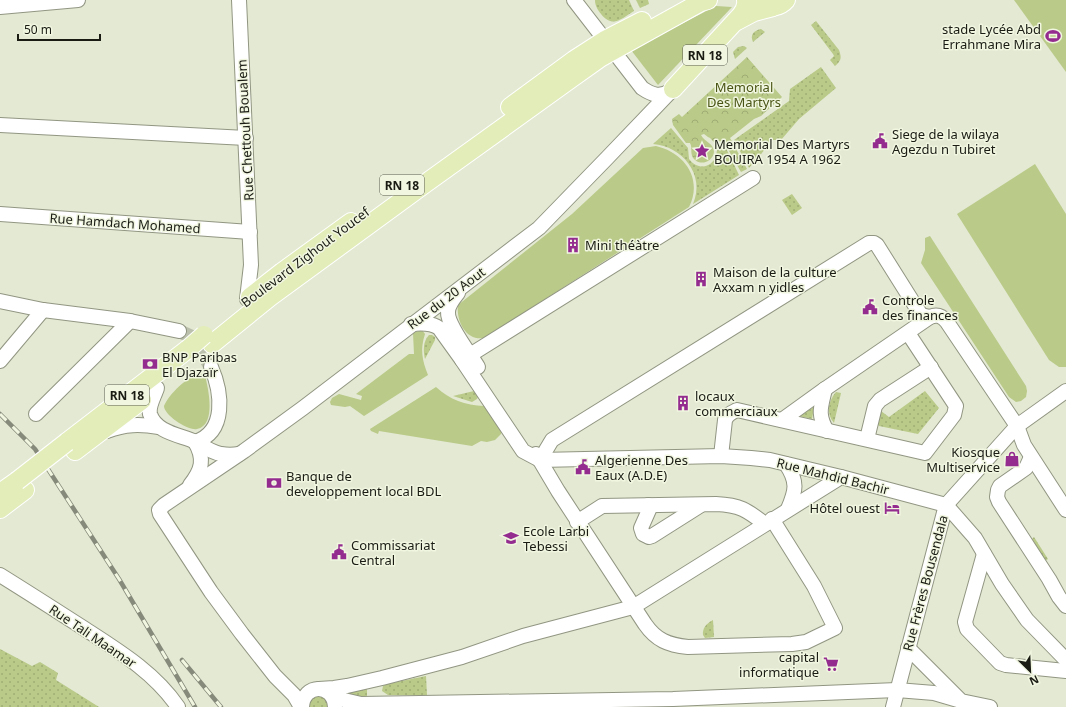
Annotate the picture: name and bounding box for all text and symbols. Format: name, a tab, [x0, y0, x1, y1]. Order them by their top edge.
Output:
scale bar	[18, 16, 100, 42]
place label: stade Lycée Abd Errahmane Mira	[942, 20, 1041, 53]
text: 50 m	[24, 21, 52, 38]
sports icon: stade Lycée Abd Errahmane Mira	[1044, 27, 1062, 45]
road number: RN 18	[683, 45, 727, 65]
street label: Rue Chettouh Boualem	[232, 59, 258, 201]
park label: Memorial Des Martyrs	[707, 78, 781, 111]
place label: Siege de la wilaya Agezdu n Tubiret	[892, 125, 999, 158]
public building icon: Siege de la wilaya Agezdu n Tubiret	[871, 132, 889, 150]
place label: Memorial Des Martyrs BOUIRA 1954 A 1962	[714, 135, 850, 168]
place icon: Memorial Des Martyrs BOUIRA 1954 A 1962	[693, 142, 711, 160]
road number: RN 18	[380, 175, 424, 195]
street label: Boulevard Zighout Youcef	[237, 202, 374, 311]
street label: Rue Hamdach Mohamed	[49, 209, 201, 237]
building icon: Mini théàtre	[564, 236, 582, 254]
place label: Mini théàtre	[585, 236, 659, 254]
street label: Rue du 20 Aout	[403, 263, 489, 333]
place label: Maison de la culture Axxam n yidles	[713, 263, 836, 296]
building icon: Maison de la culture Axxam n yidles	[692, 270, 710, 288]
place label: Controle des finances	[882, 291, 958, 324]
public building icon: Controle des finances	[861, 298, 879, 316]
place label: BNP Paribas El Djazaïr	[162, 348, 237, 381]
bank icon: BNP Paribas El Djazaïr	[141, 355, 159, 373]
road number: RN 18	[105, 385, 149, 405]
place label: locaux commerciaux	[695, 387, 778, 420]
building icon: locaux commerciaux	[674, 394, 692, 412]
place label: Kiosque Multiservice	[926, 443, 1000, 476]
shop icon: Kiosque Multiservice	[1003, 450, 1021, 468]
place label: Algerienne Des Eaux (A.D.E)	[595, 451, 688, 484]
street label: Rue Mahdid Bachir	[775, 453, 892, 499]
public building icon: Algerienne Des Eaux (A.D.E)	[574, 458, 592, 476]
place label: Banque de developpement local BDL	[286, 467, 442, 500]
bank icon: Banque de developpement local BDL	[265, 474, 283, 492]
place label: Hôtel ouest	[810, 499, 880, 517]
hotel icon: Hôtel ouest	[883, 499, 901, 517]
street label: Rue Frères Bousendala	[898, 513, 952, 653]
place label: Ecole Larbi Tebessi	[523, 522, 589, 555]
school or university icon: Ecole Larbi Tebessi	[502, 529, 520, 547]
place label: Commissariat Central	[351, 536, 436, 569]
public building icon: Commissariat Central	[330, 543, 348, 561]
street label: Rue Tali Maamar	[46, 600, 141, 672]
place label: capital informatique	[739, 648, 819, 681]
north arrow	[1010, 651, 1050, 691]
supermarket icon: capital informatique	[822, 655, 840, 673]
text: N	[1027, 672, 1041, 689]

